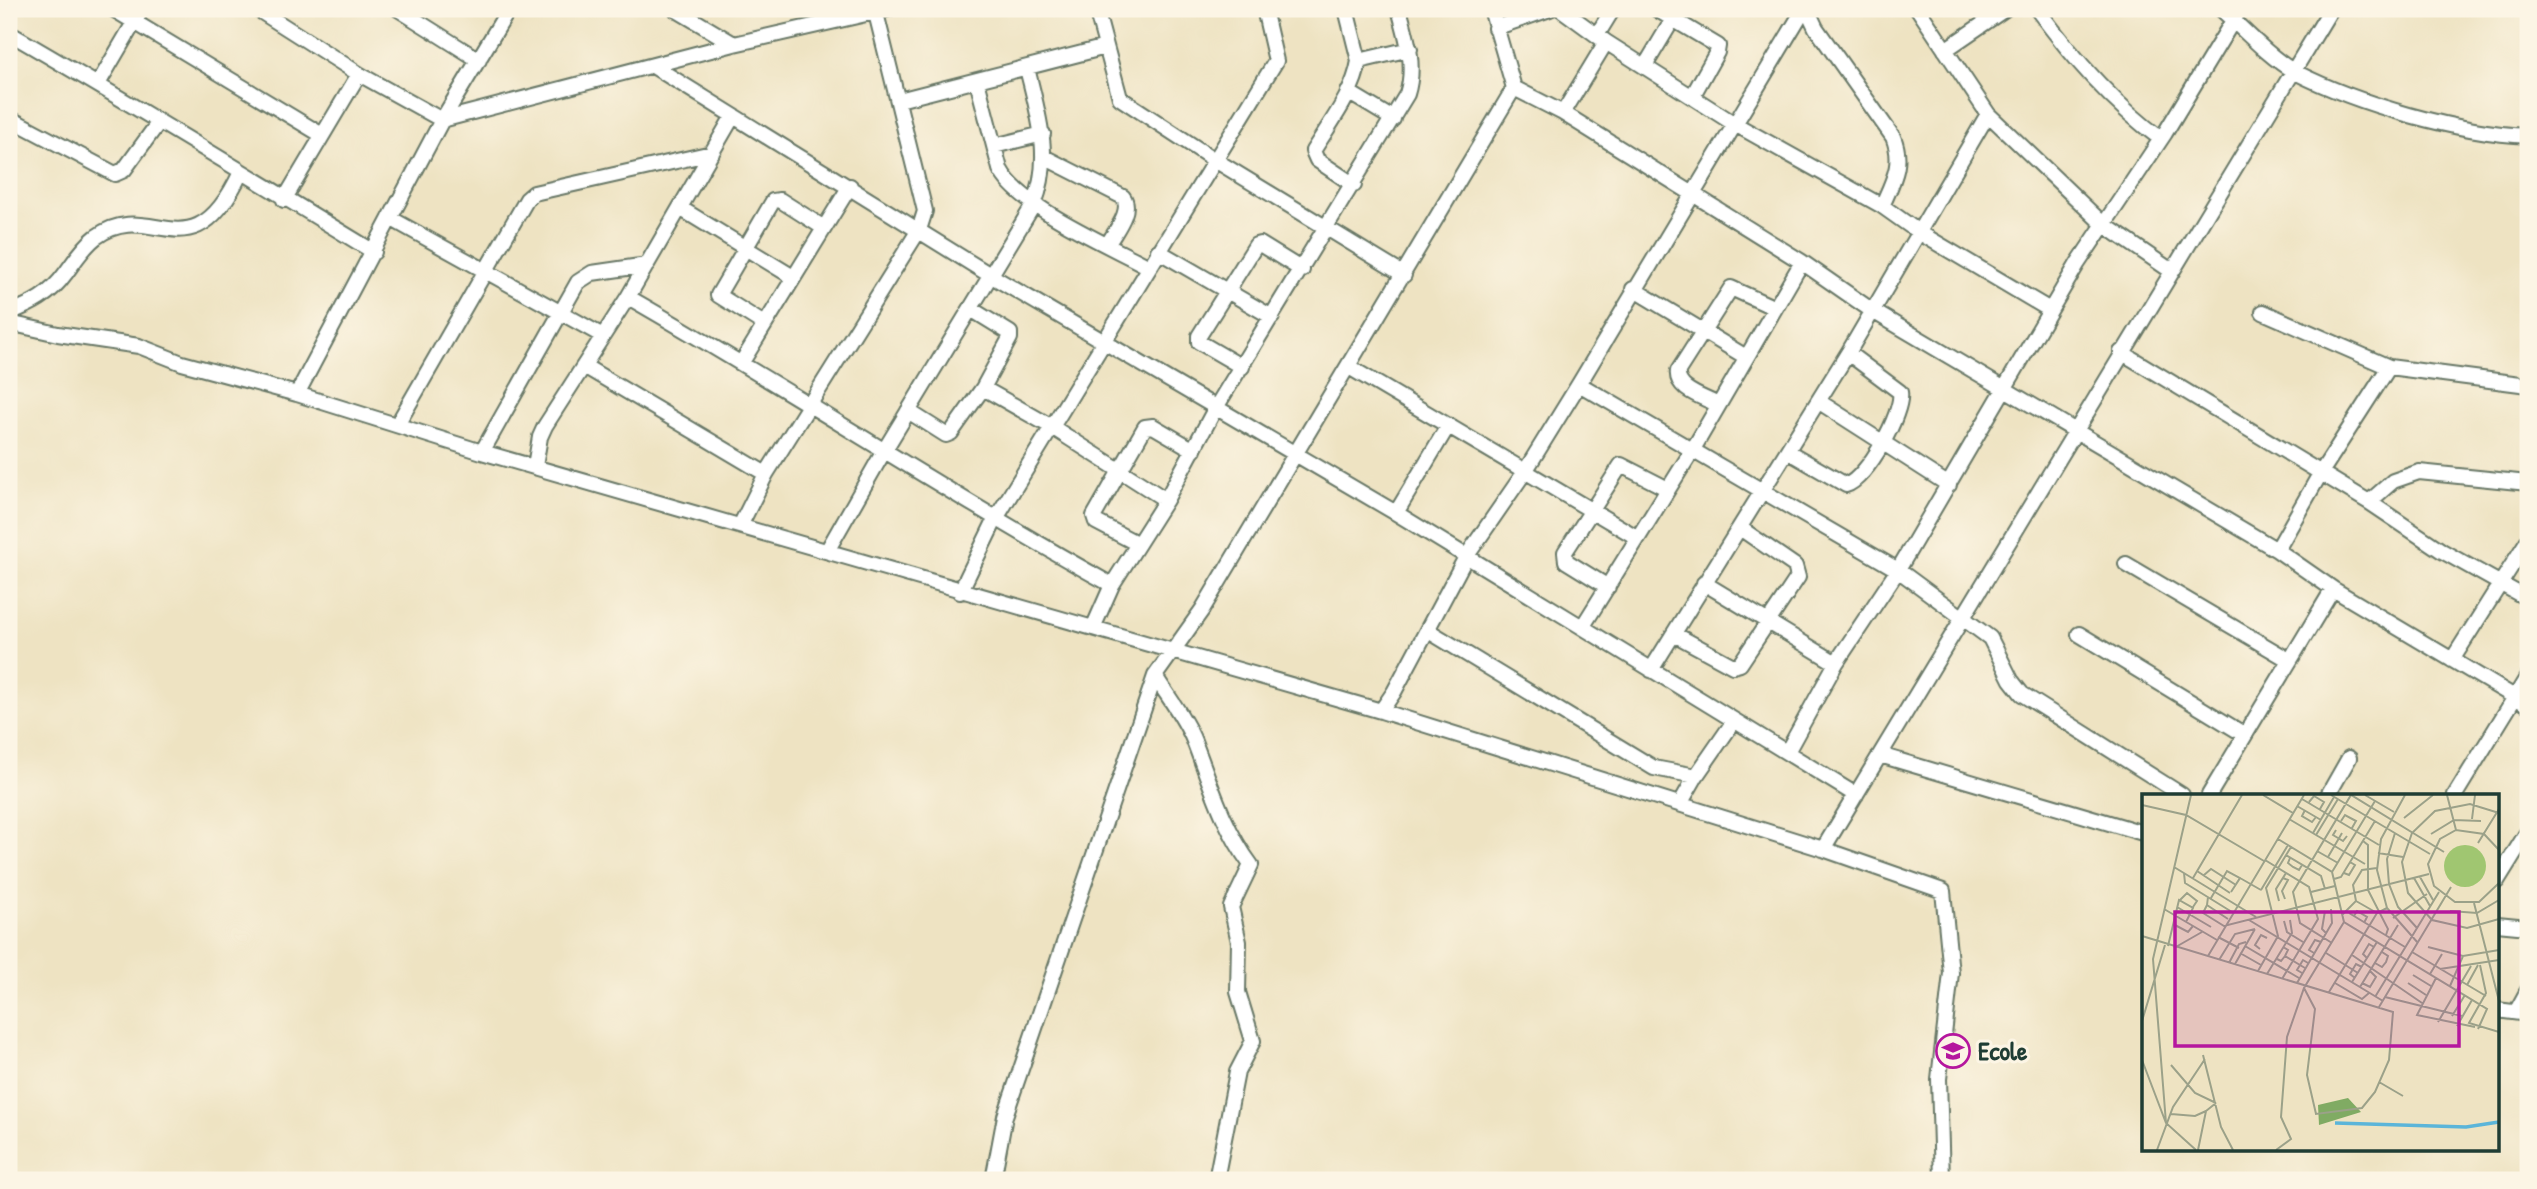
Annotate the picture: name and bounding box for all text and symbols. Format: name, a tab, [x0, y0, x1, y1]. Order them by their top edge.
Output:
inset map	[2142, 794, 2498, 1150]
school or university icon: Ecole	[1934, 1032, 1972, 1070]
place label: Ecole	[1978, 1033, 2028, 1068]

